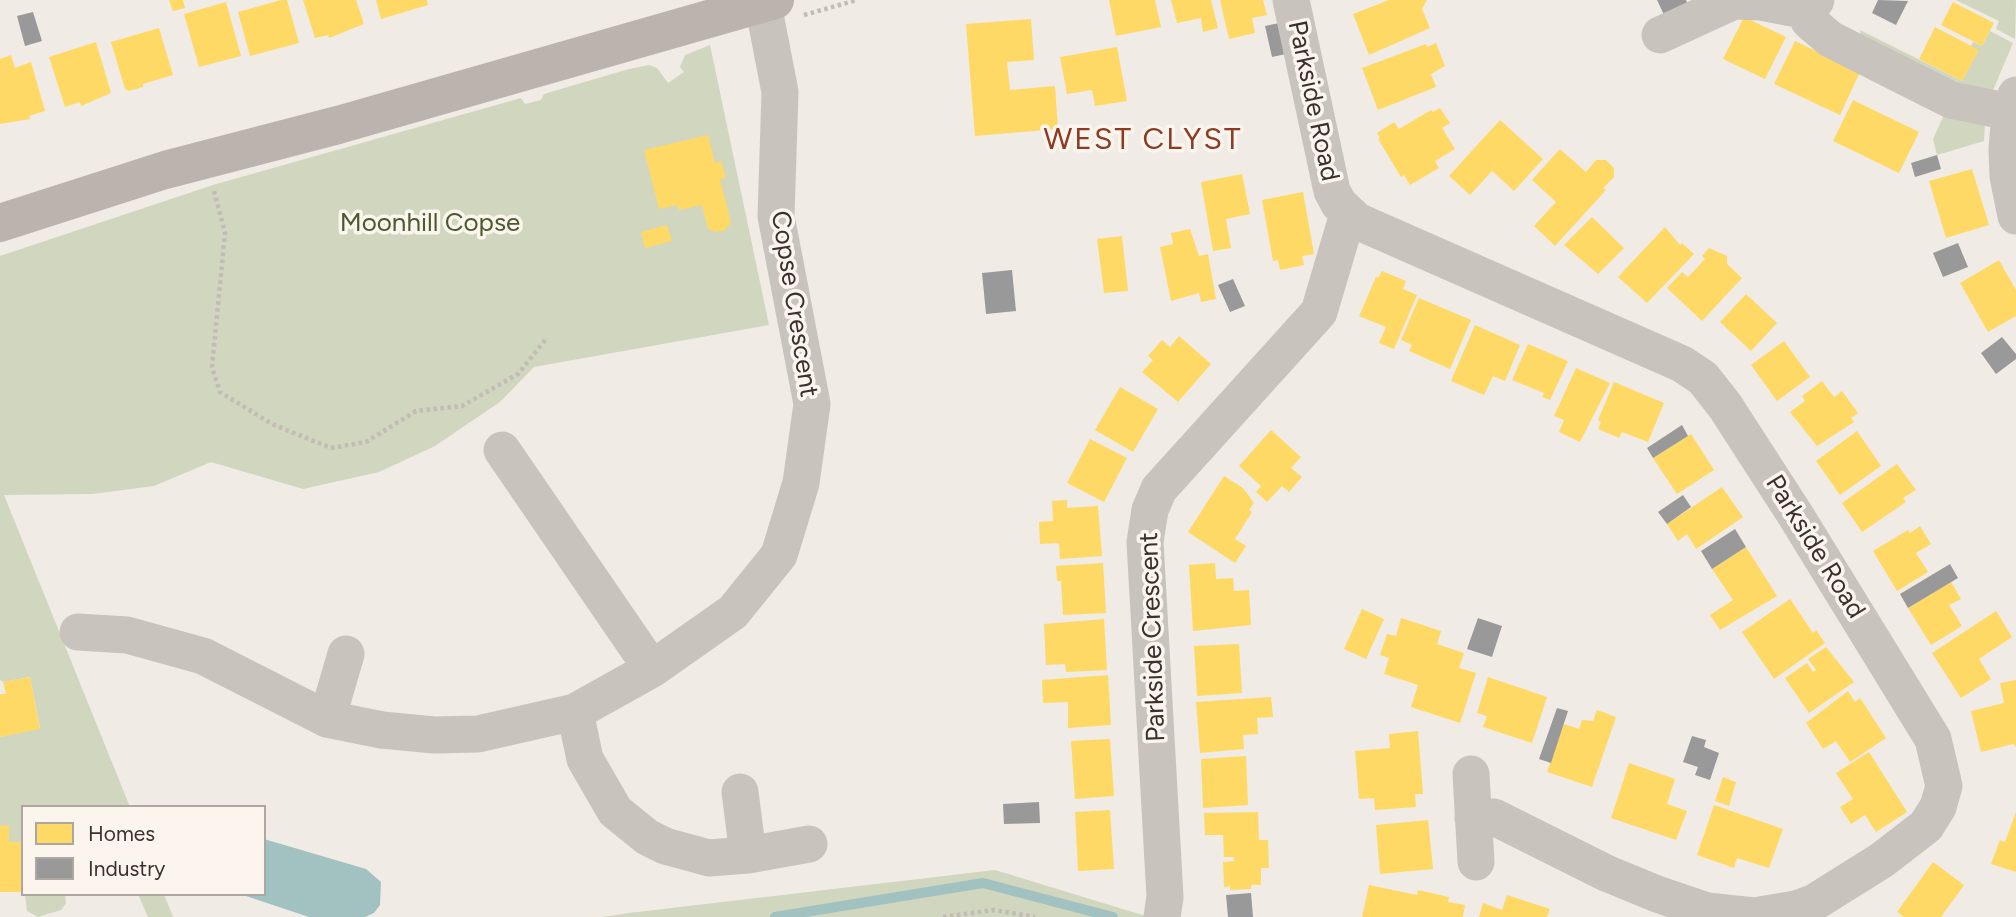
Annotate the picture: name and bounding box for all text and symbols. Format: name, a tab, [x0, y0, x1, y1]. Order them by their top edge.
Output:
street label: Parkside Road	[1281, 18, 1345, 184]
district label: WEST CLYST	[1045, 122, 1241, 158]
park label: Moonhill Copse	[340, 207, 520, 239]
street label: Copse Crescent	[764, 209, 824, 399]
street label: Parkside Road	[1759, 469, 1871, 625]
street label: Parkside Crescent	[1134, 532, 1172, 742]
legend	[21, 805, 266, 896]
text: Homes	[88, 821, 155, 846]
text: Industry	[88, 856, 165, 881]

